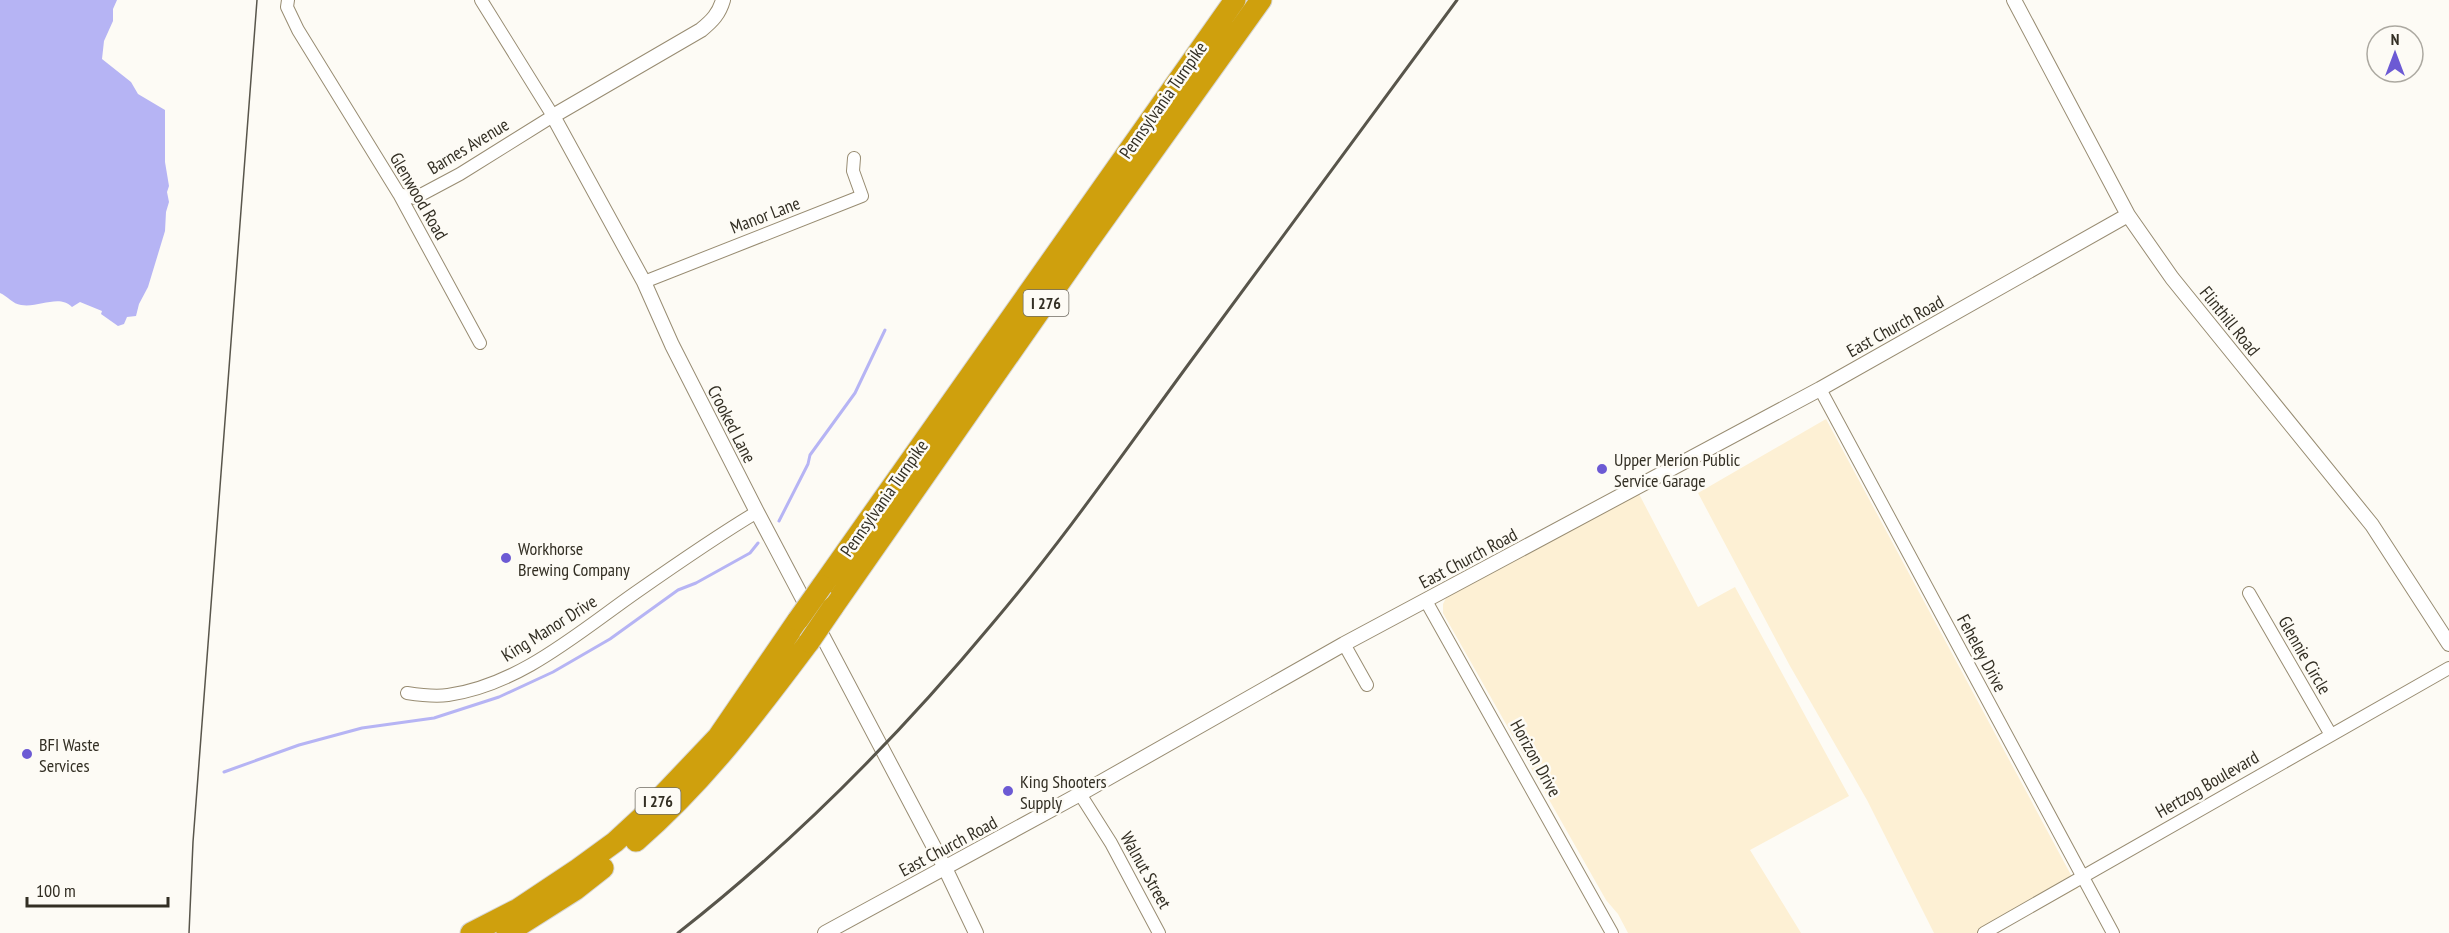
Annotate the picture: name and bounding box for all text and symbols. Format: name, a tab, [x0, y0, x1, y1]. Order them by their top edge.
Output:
north arrow	[2365, 24, 2425, 84]
text: N	[2391, 29, 2399, 49]
street label: Pennsylvania Turnpike	[1114, 37, 1212, 163]
street label: Barnes Avenue	[423, 113, 513, 179]
street label: Glenwood Road	[385, 148, 453, 244]
street label: Manor Lane	[727, 191, 803, 239]
street label: Flinthill Road	[2195, 281, 2265, 361]
road number: I 276	[1024, 290, 1068, 316]
street label: East Church Road	[1842, 290, 1948, 362]
street label: Crooked Lane	[703, 381, 761, 467]
street label: Pennsylvania Turnpike	[835, 435, 933, 561]
place label: Upper Merion Public Service Garage	[1614, 448, 1741, 492]
marker: Upper Merion Public Service Garage	[1595, 462, 1609, 476]
street label: East Church Road	[1415, 523, 1521, 593]
place label: Workhorse Brewing Company	[518, 537, 630, 581]
marker: Workhorse Brewing Company	[499, 551, 513, 565]
street label: King Manor Drive	[497, 590, 601, 666]
street label: Feheley Drive	[1952, 610, 2012, 696]
street label: Glennie Circle	[2273, 612, 2337, 698]
street label: Horizon Drive	[1505, 715, 1567, 801]
place label: BFI Waste Services	[39, 733, 100, 777]
street label: Hertzog Boulevard	[2151, 745, 2263, 823]
marker: BFI Waste Services	[20, 747, 34, 761]
place label: King Shooters Supply	[1020, 770, 1107, 814]
marker: King Shooters Supply	[1001, 784, 1015, 798]
road number: I 276	[636, 788, 680, 814]
street label: East Church Road	[895, 811, 1001, 881]
street label: Walnut Street	[1115, 827, 1177, 913]
scale bar	[27, 870, 168, 908]
text: 100 m	[36, 879, 76, 902]

